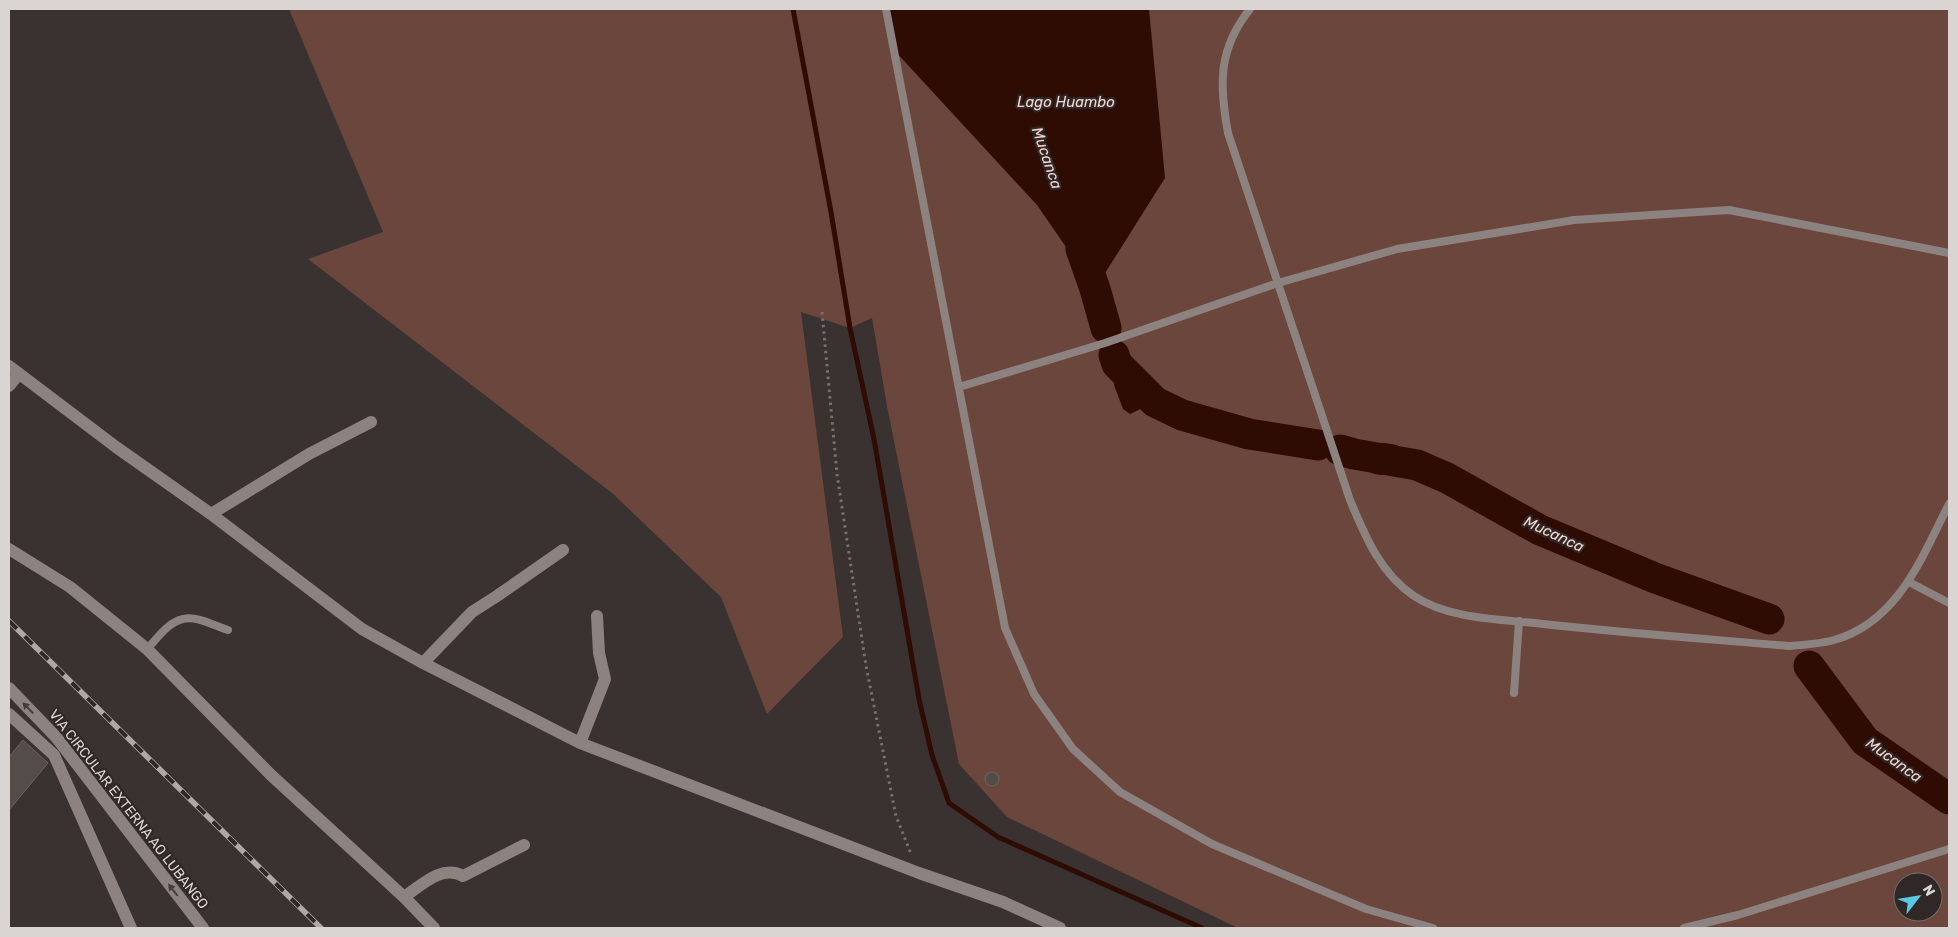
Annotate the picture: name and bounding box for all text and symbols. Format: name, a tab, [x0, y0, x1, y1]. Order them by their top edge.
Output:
water label: Lago Huambo	[1017, 93, 1115, 111]
water label: Mucanca	[1028, 125, 1066, 191]
water label: Mucanca	[1521, 512, 1587, 556]
one-way arrow	[22, 703, 34, 715]
street label: VIA CIRCULAR EXTERNA AO LUBANGO	[45, 706, 212, 912]
water label: Mucanca	[1863, 734, 1925, 786]
north arrow	[1893, 872, 1943, 922]
text: N	[1919, 882, 1939, 899]
one-way arrow	[168, 884, 179, 897]

